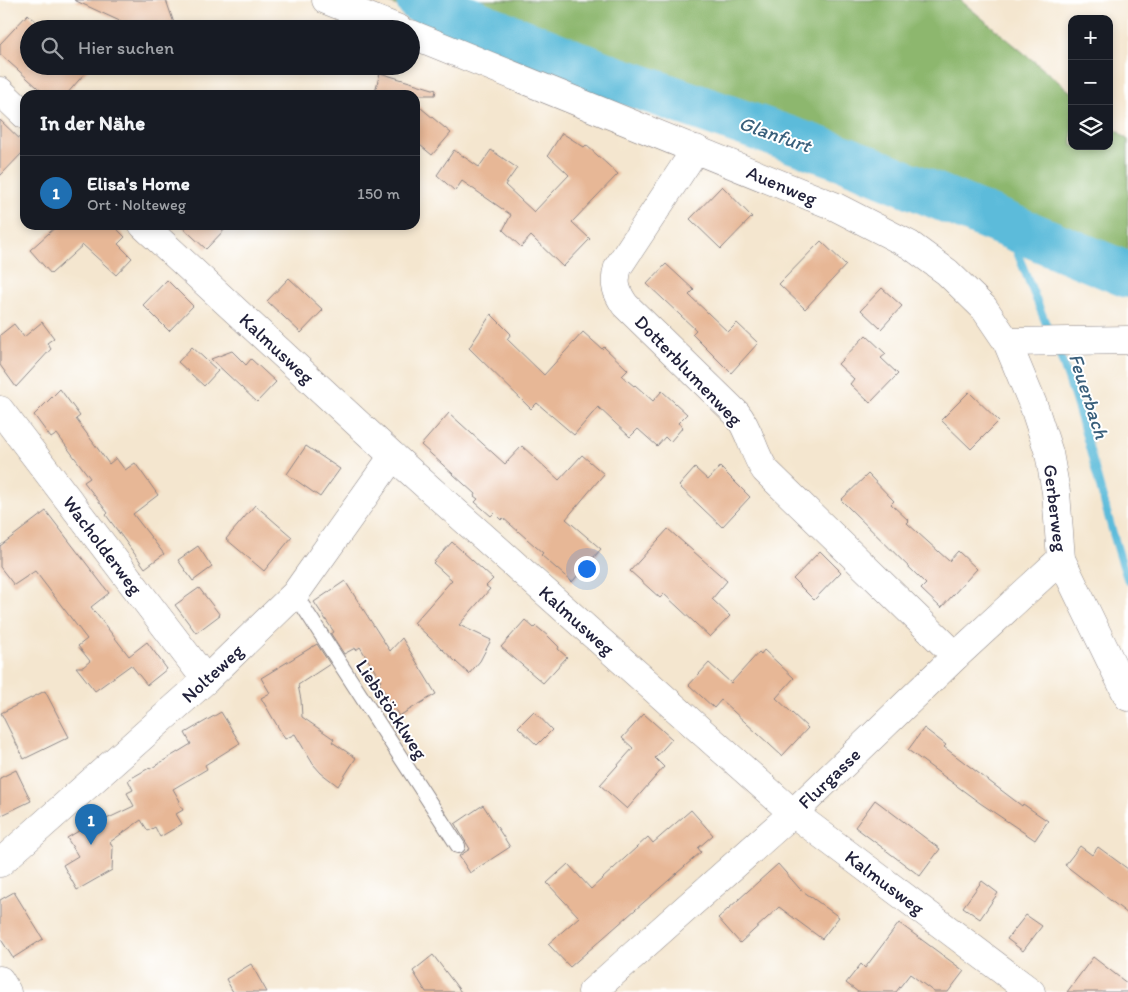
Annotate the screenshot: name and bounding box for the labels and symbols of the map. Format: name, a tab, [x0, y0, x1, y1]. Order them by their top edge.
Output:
water label: Glanfurt	[736, 111, 816, 158]
street label: Auenweg	[743, 160, 821, 211]
street label: Kalmusweg	[235, 308, 319, 389]
street label: Dotterblumenweg	[630, 310, 747, 431]
water label: Feuerbach	[1064, 350, 1114, 442]
street label: Gerberweg	[1039, 463, 1072, 553]
street label: Wacholderweg	[58, 491, 147, 599]
your location	[574, 556, 600, 582]
street label: Kalmusweg	[534, 581, 619, 660]
street label: Nolteweg	[177, 639, 248, 708]
street label: Liebstöcklweg	[351, 655, 433, 764]
street label: Flurgasse	[793, 743, 865, 814]
pin: 1	[75, 804, 107, 845]
street label: Kalmusweg	[840, 845, 929, 920]

